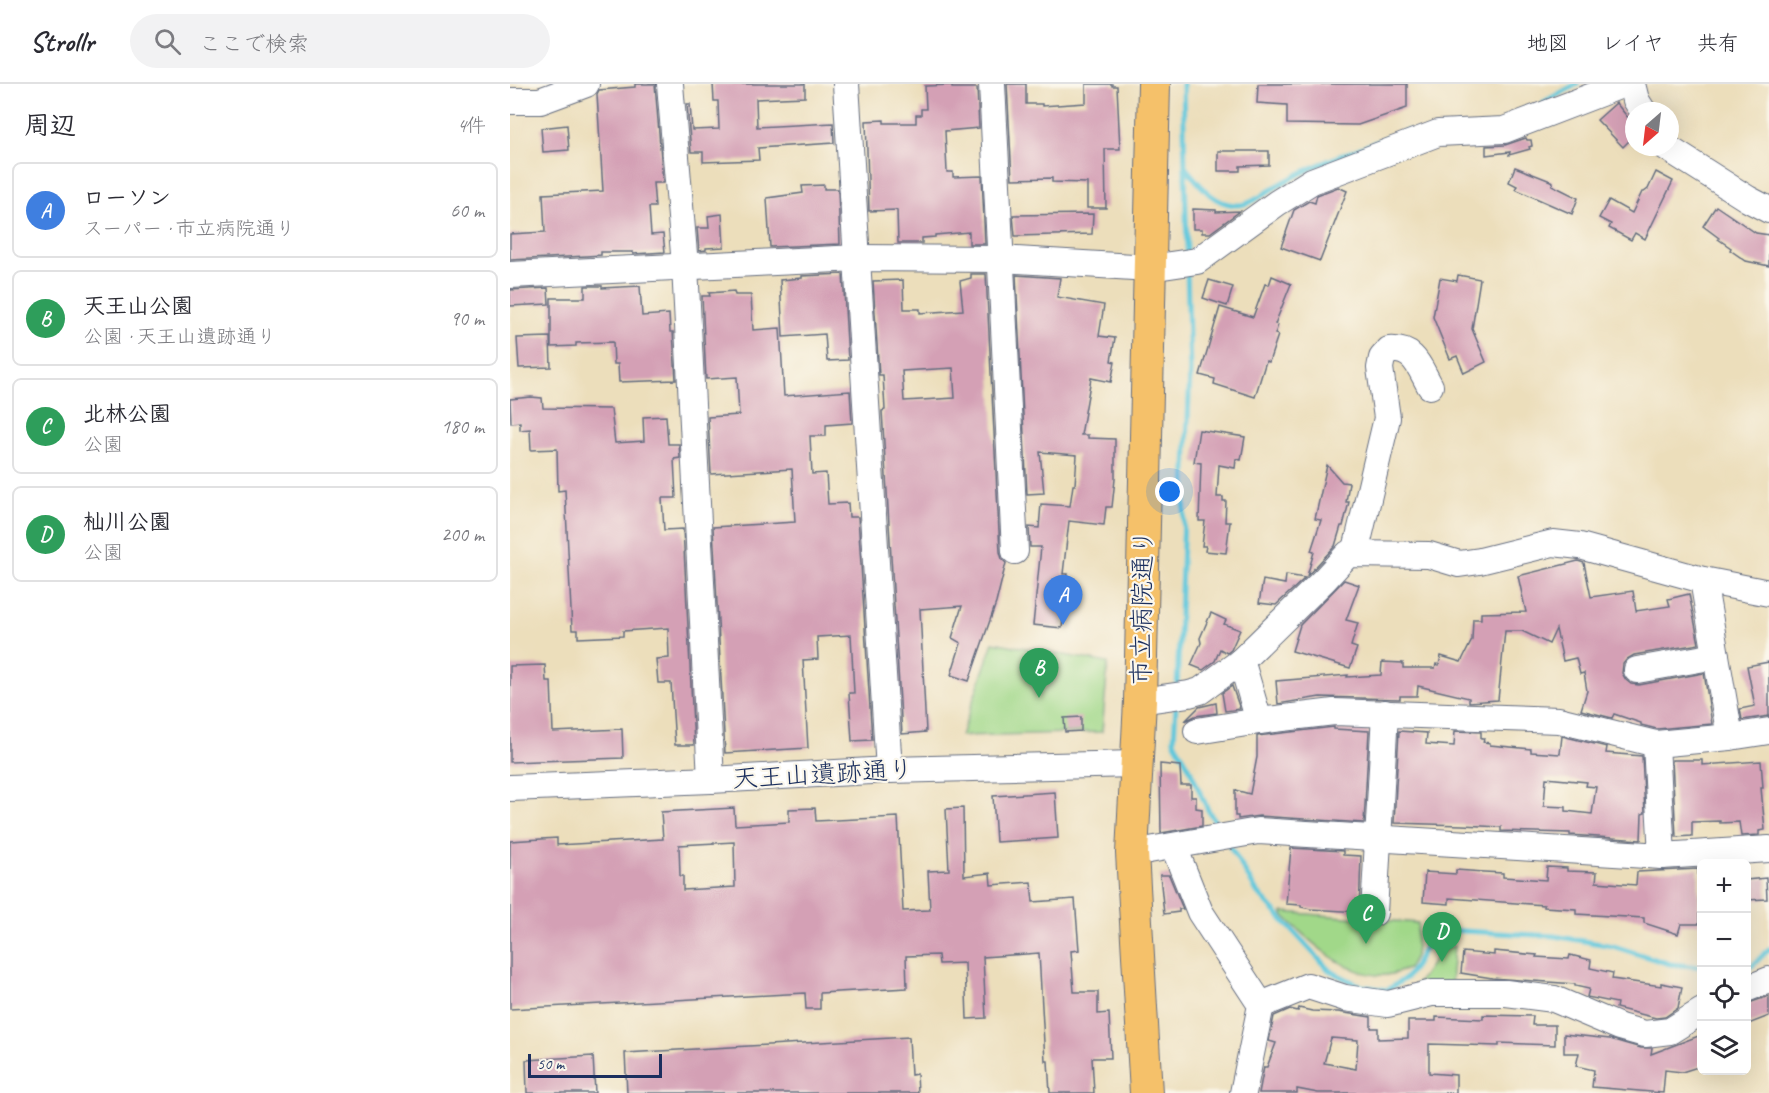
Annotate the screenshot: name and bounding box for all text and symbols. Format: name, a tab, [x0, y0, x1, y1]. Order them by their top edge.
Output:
search box	[130, 14, 550, 68]
text: Strollr	[30, 24, 94, 59]
icon: search	[151, 25, 184, 58]
text: ここで検索	[199, 30, 309, 58]
text: 地図	[1527, 30, 1569, 56]
text: レイヤ	[1602, 30, 1664, 56]
text: 共有	[1697, 30, 1739, 56]
north arrow	[1625, 102, 1679, 156]
text: 周辺	[24, 109, 76, 142]
text: 4件	[457, 113, 486, 138]
text: ローソン	[83, 184, 171, 212]
text: A	[40, 198, 51, 223]
text: 60 m	[450, 198, 484, 223]
text: スーパー · 市立病院通り	[83, 216, 296, 241]
text: 天王山公園	[83, 292, 193, 320]
text: B	[40, 306, 51, 331]
text: 90 m	[450, 306, 484, 331]
text: 公園 · 天王山遺跡通り	[83, 324, 276, 349]
text: 北林公園	[83, 400, 171, 428]
text: C	[41, 414, 50, 439]
text: 180 m	[441, 414, 484, 439]
text: 公園	[83, 432, 123, 457]
your location	[1155, 477, 1184, 506]
text: 杣川公園	[83, 508, 171, 536]
text: D	[40, 522, 51, 547]
text: 200 m	[441, 522, 484, 547]
street label: 市立病院通り	[1124, 529, 1160, 685]
text: 公園	[83, 540, 123, 565]
pin: A	[1044, 576, 1082, 625]
pin: B	[1020, 648, 1058, 698]
street label: 天王山遺跡通り	[731, 753, 915, 795]
map controls	[1697, 859, 1751, 1075]
button: +	[1697, 859, 1751, 913]
pin: C	[1346, 894, 1386, 944]
pin: D	[1422, 912, 1462, 962]
button: −	[1697, 913, 1751, 967]
button: locate	[1697, 967, 1751, 1021]
button: layers	[1697, 1021, 1751, 1075]
scale bar	[528, 1051, 662, 1078]
text: 50 m	[537, 1054, 564, 1074]

